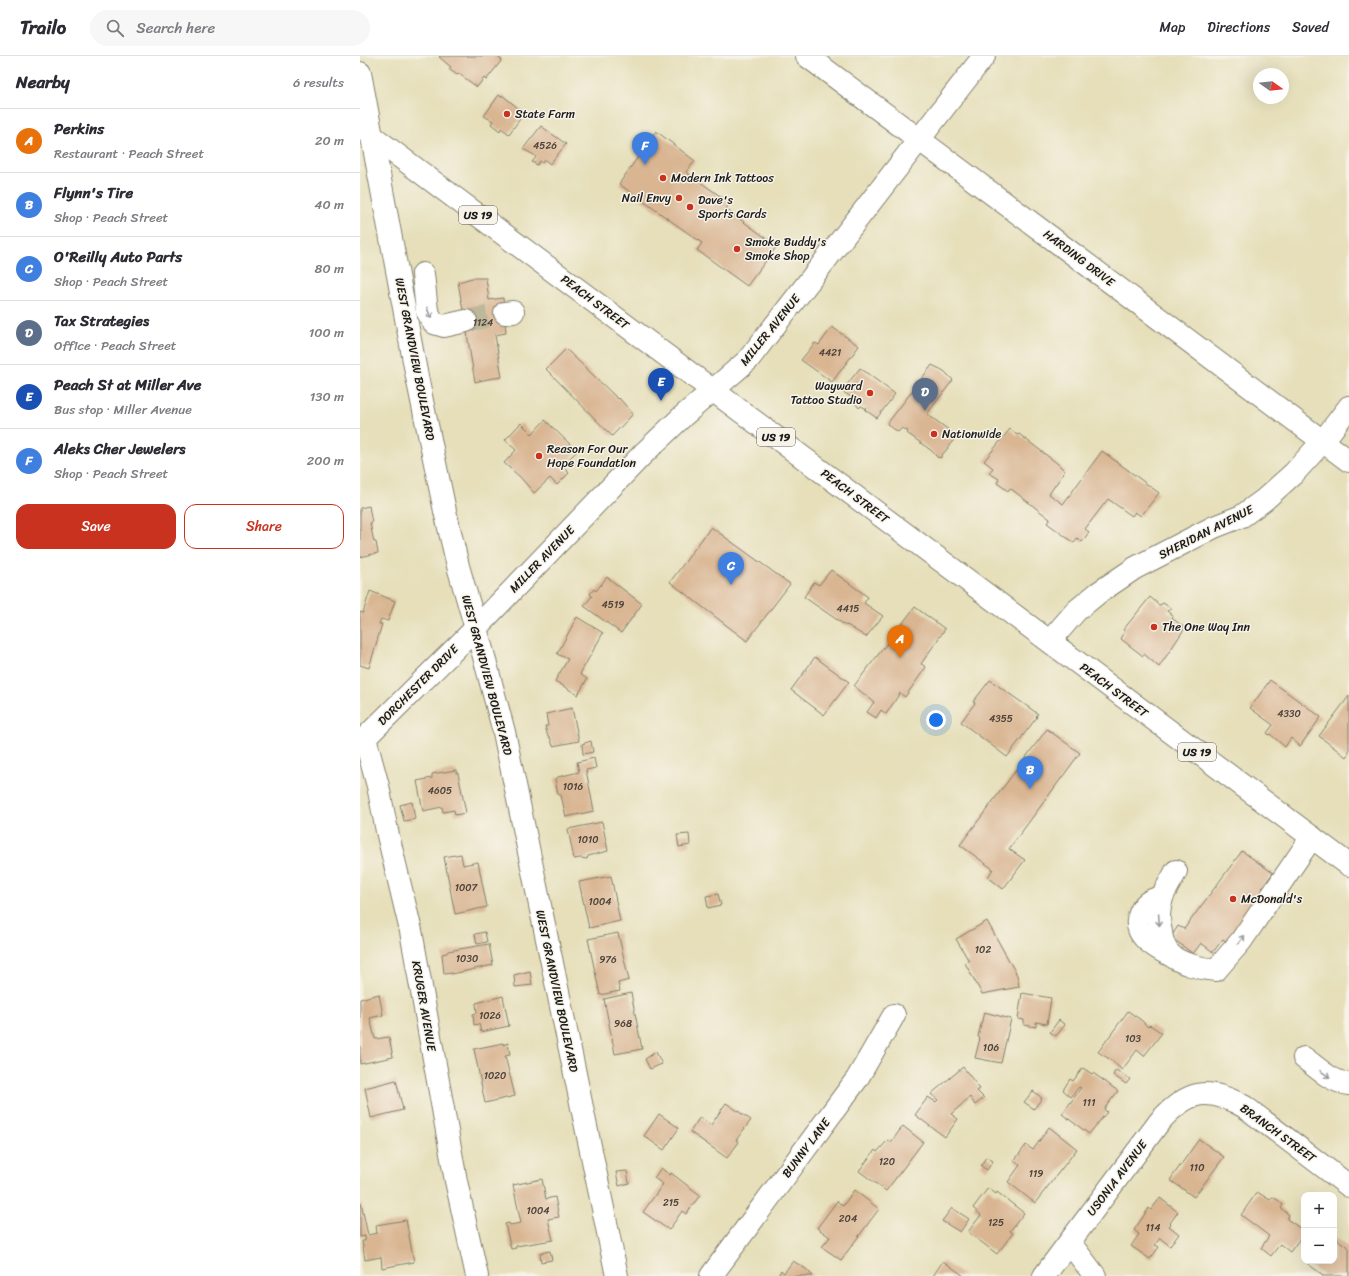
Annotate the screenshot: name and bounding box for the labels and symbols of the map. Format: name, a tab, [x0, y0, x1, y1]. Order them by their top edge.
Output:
north arrow	[1253, 68, 1289, 104]
place label: State Farm	[515, 103, 575, 125]
marker: State Farm	[502, 109, 512, 119]
pin: F	[632, 132, 658, 165]
house number: 4526	[533, 137, 557, 155]
place label: Modern Ink Tattoos	[671, 167, 774, 189]
marker: Modern Ink Tattoos	[658, 173, 668, 183]
place label: Nail Envy	[622, 187, 672, 209]
place label: Dave's Sports Cards	[698, 189, 767, 225]
marker: Nail Envy	[674, 193, 684, 203]
marker: Dave's Sports Cards	[685, 202, 695, 212]
road number: US 19	[459, 206, 497, 224]
street label: HARDING DRIVE	[1038, 224, 1121, 293]
place label: Smoke Buddy's Smoke Shop	[745, 231, 826, 267]
marker: Smoke Buddy's Smoke Shop	[732, 244, 742, 254]
street label: PEACH STREET	[556, 269, 635, 336]
street label: WEST GRANDVIEW BOULEVARD	[388, 276, 442, 443]
street label: MILLER AVENUE	[734, 288, 807, 371]
one-way arrow	[425, 306, 433, 318]
house number: 1124	[473, 314, 493, 332]
house number: 4421	[819, 344, 841, 362]
pin: E	[648, 368, 674, 401]
place label: Wayward Tattoo Studio	[791, 375, 864, 411]
pin: D	[912, 378, 938, 411]
marker: Wayward Tattoo Studio	[865, 388, 875, 398]
place label: Nationwide	[942, 423, 1001, 445]
road number: US 19	[757, 428, 795, 446]
marker: Nationwide	[929, 429, 939, 439]
place label: Reason For Our Hope Foundation	[547, 438, 637, 474]
marker: Reason For Our Hope Foundation	[534, 451, 544, 461]
street label: PEACH STREET	[816, 463, 895, 530]
street label: SHERIDAN AVENUE	[1155, 498, 1259, 565]
street label: MILLER AVENUE	[504, 519, 581, 598]
pin: C	[718, 552, 744, 585]
street label: WEST GRANDVIEW BOULEVARD	[455, 592, 519, 759]
house number: 4519	[602, 596, 624, 614]
house number: 4415	[837, 600, 859, 618]
place label: The One Way Inn	[1162, 616, 1251, 638]
marker: The One Way Inn	[1149, 622, 1159, 632]
pin: A	[887, 625, 913, 658]
street label: DORCHESTER DRIVE	[372, 638, 465, 731]
street label: PEACH STREET	[1075, 657, 1154, 724]
house number: 4330	[1277, 705, 1301, 723]
your location	[926, 710, 946, 730]
house number: 4355	[989, 710, 1013, 728]
road number: US 19	[1178, 743, 1216, 761]
pin: B	[1017, 756, 1043, 789]
house number: 1016	[563, 778, 584, 796]
house number: 4605	[428, 782, 452, 800]
house number: 1010	[577, 831, 599, 849]
house number: 1007	[455, 879, 479, 897]
place label: McDonald's	[1241, 888, 1303, 910]
house number: 1004	[588, 893, 612, 911]
marker: McDonald's	[1228, 894, 1238, 904]
street label: WEST GRANDVIEW BOULEVARD	[529, 908, 585, 1075]
one-way arrow	[1156, 913, 1163, 926]
one-way arrow	[1237, 935, 1245, 946]
house number: 102	[975, 941, 991, 959]
house number: 1030	[456, 950, 478, 968]
house number: 976	[599, 951, 617, 969]
street label: KRUGER AVENUE	[405, 959, 443, 1054]
house number: 1026	[479, 1007, 501, 1025]
house number: 968	[614, 1015, 632, 1033]
house number: 103	[1125, 1030, 1142, 1048]
house number: 106	[983, 1039, 999, 1057]
house number: 1020	[484, 1067, 506, 1085]
one-way arrow	[1320, 1070, 1331, 1078]
house number: 111	[1083, 1094, 1095, 1112]
street label: BRANCH STREET	[1235, 1098, 1322, 1169]
street label: BUNNY LANE	[776, 1112, 837, 1183]
street label: USONIA AVENUE	[1081, 1134, 1154, 1221]
house number: 120	[879, 1153, 895, 1171]
house number: 110	[1190, 1159, 1204, 1177]
house number: 119	[1029, 1165, 1043, 1183]
house number: 215	[663, 1194, 679, 1212]
house number: 1004	[526, 1202, 550, 1220]
house number: 204	[839, 1210, 857, 1228]
house number: 125	[988, 1214, 1004, 1232]
house number: 114	[1146, 1219, 1160, 1237]

